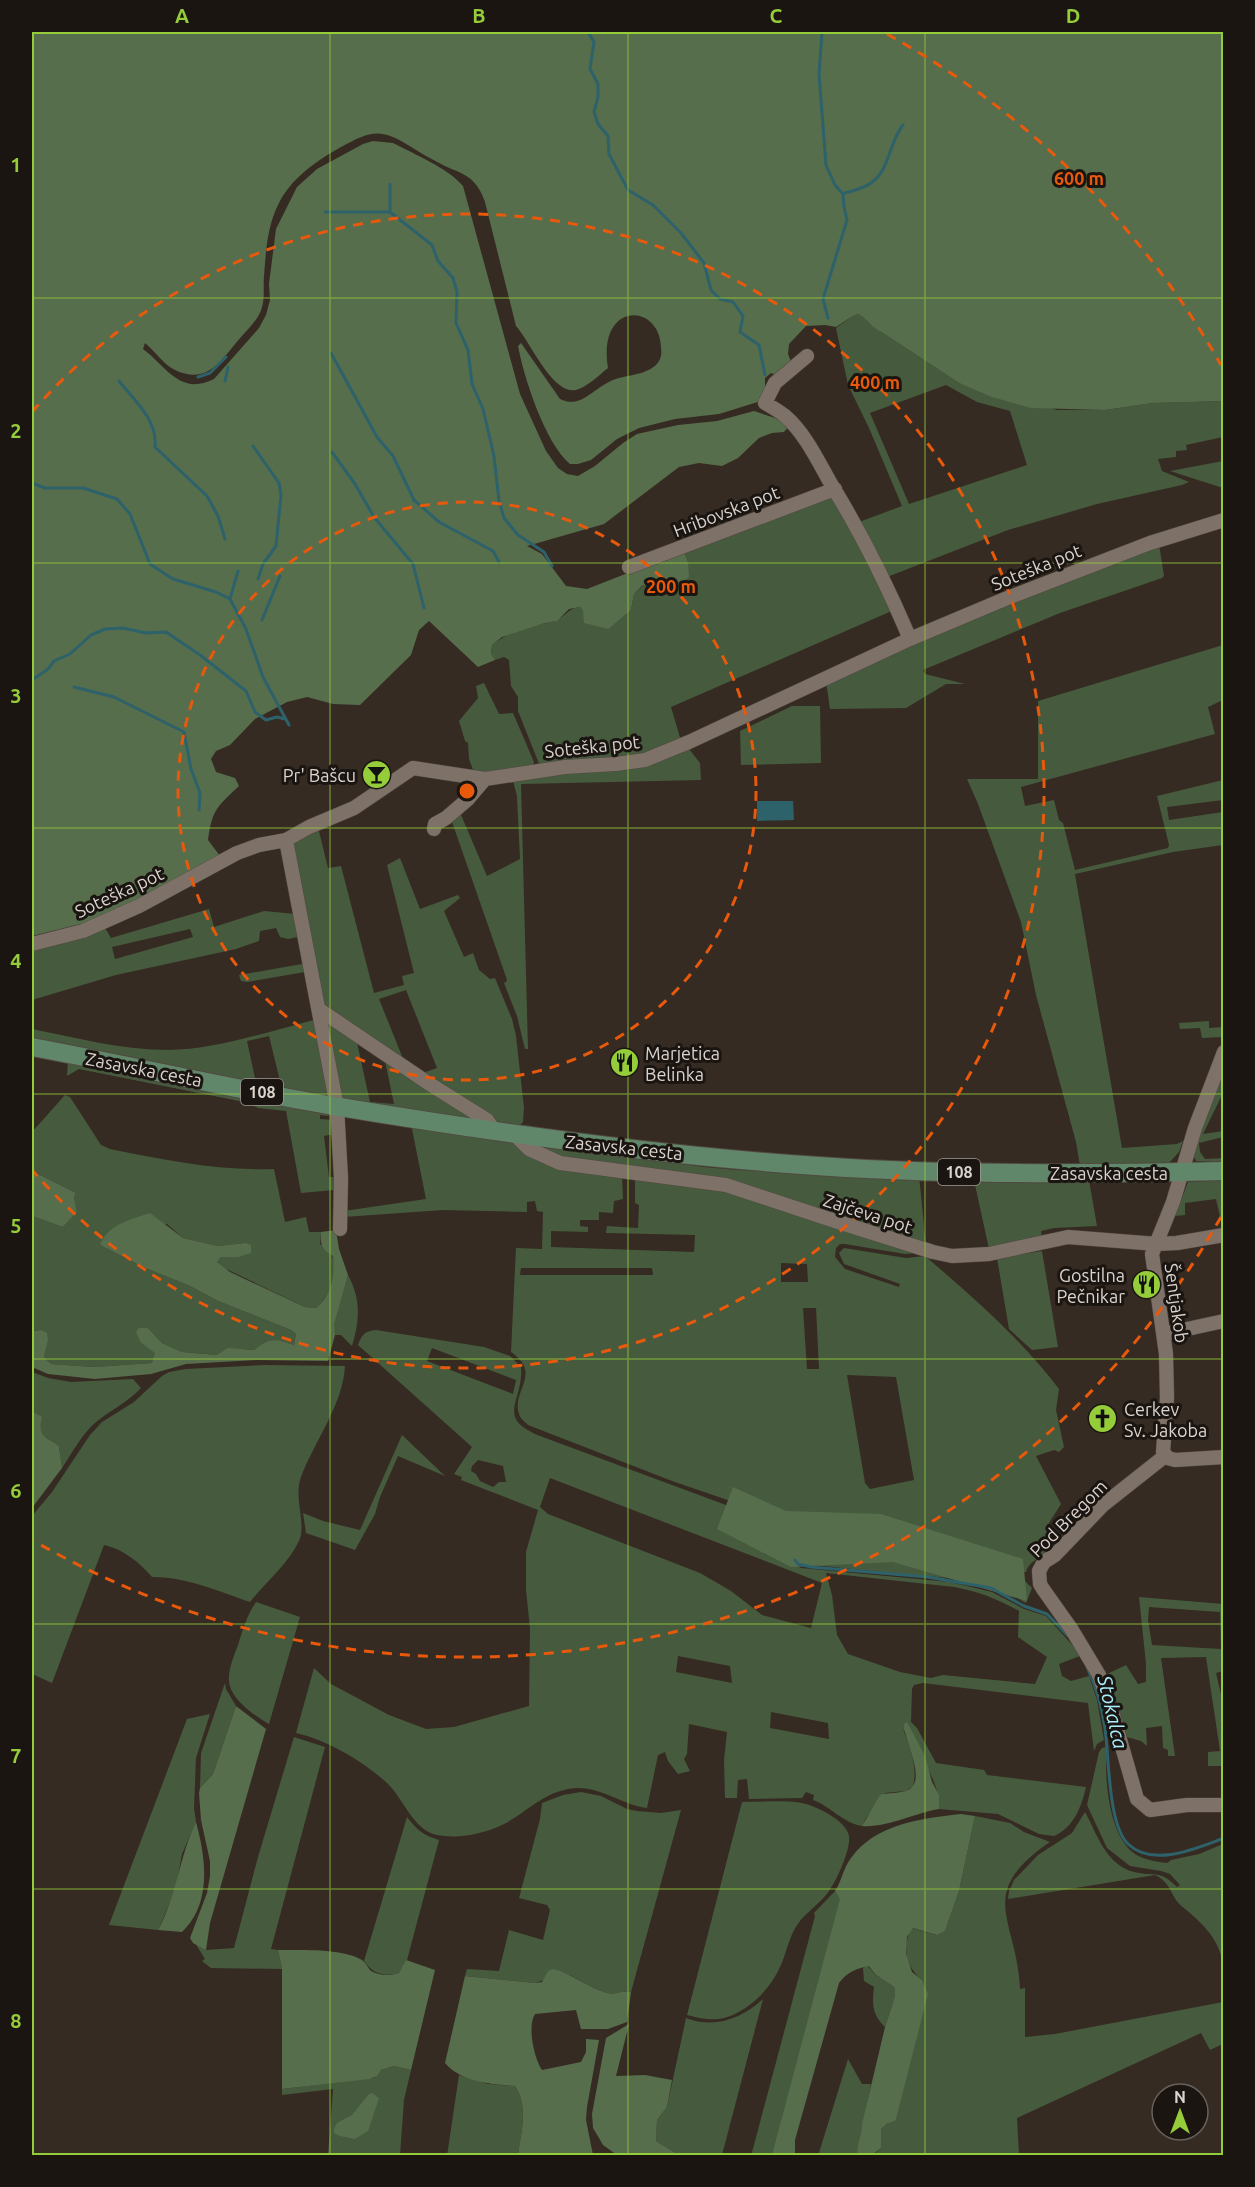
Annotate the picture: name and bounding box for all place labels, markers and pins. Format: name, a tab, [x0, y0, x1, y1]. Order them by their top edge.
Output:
bar icon: Pr' Bašcu	[361, 759, 393, 791]
place label: Pr' Bašcu	[283, 765, 356, 785]
centre of rings	[457, 781, 477, 801]
place label: Marjetica Belinka	[645, 1043, 720, 1084]
restaurant icon: Marjetica Belinka	[608, 1047, 640, 1079]
place label: Gostilna Pečnikar	[1056, 1265, 1125, 1306]
restaurant icon: Gostilna Pečnikar	[1130, 1269, 1162, 1301]
place label: Cerkev Sv. Jakoba	[1124, 1399, 1207, 1440]
church icon: Cerkev Sv. Jakoba	[1087, 1403, 1119, 1435]

